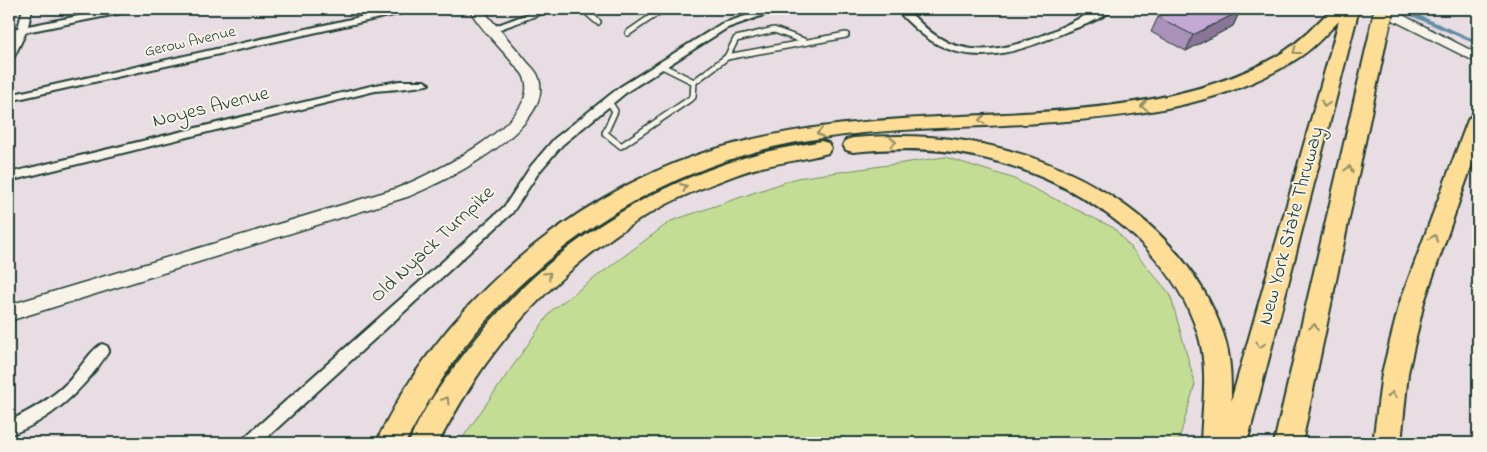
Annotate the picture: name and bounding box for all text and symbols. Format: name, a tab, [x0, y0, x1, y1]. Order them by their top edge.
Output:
street label: Gerow Avenue	[142, 20, 239, 64]
one-way arrow	[1292, 45, 1302, 54]
street label: Noyes Avenue	[150, 80, 272, 136]
one-way arrow	[1320, 99, 1330, 107]
one-way arrow	[1140, 100, 1148, 110]
one-way arrow	[978, 115, 986, 126]
street label: New York State Thruway	[1252, 124, 1332, 328]
one-way arrow	[816, 127, 824, 138]
one-way arrow	[889, 137, 897, 148]
one-way arrow	[1343, 164, 1354, 173]
street label: Old Nyack Turnpike	[364, 180, 502, 310]
one-way arrow	[679, 183, 688, 194]
one-way arrow	[1427, 234, 1438, 243]
one-way arrow	[543, 272, 552, 281]
one-way arrow	[1308, 323, 1319, 332]
one-way arrow	[1255, 341, 1266, 350]
one-way arrow	[1386, 390, 1397, 398]
one-way arrow	[439, 397, 449, 406]

